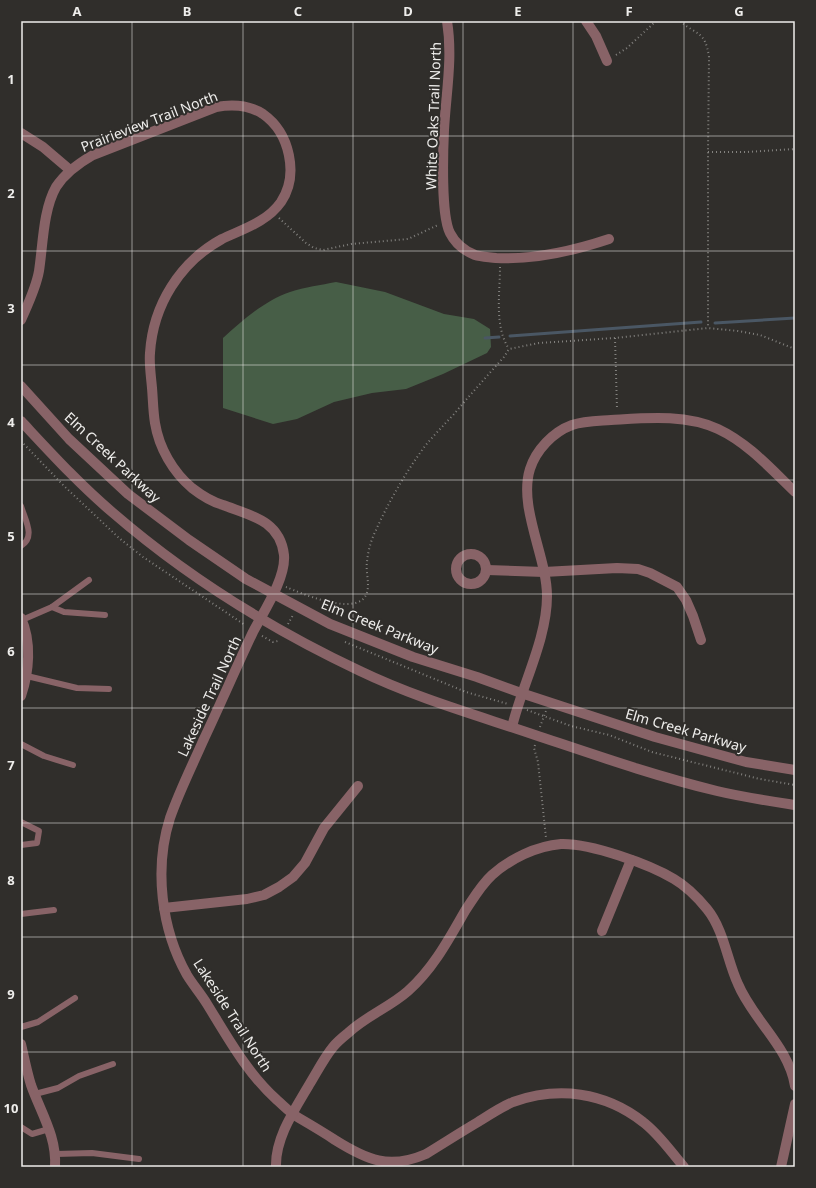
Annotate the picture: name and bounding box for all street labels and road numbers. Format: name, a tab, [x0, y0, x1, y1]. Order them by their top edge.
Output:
street label: White Oaks Trail North	[421, 42, 445, 190]
street label: Prairieview Trail North	[78, 86, 220, 156]
street label: Elm Creek Parkway	[61, 407, 166, 507]
street label: Elm Creek Parkway	[319, 594, 442, 659]
street label: Lakeside Trail North	[173, 633, 245, 759]
street label: Elm Creek Parkway	[623, 704, 750, 757]
street label: Lakeside Trail North	[189, 955, 277, 1075]

